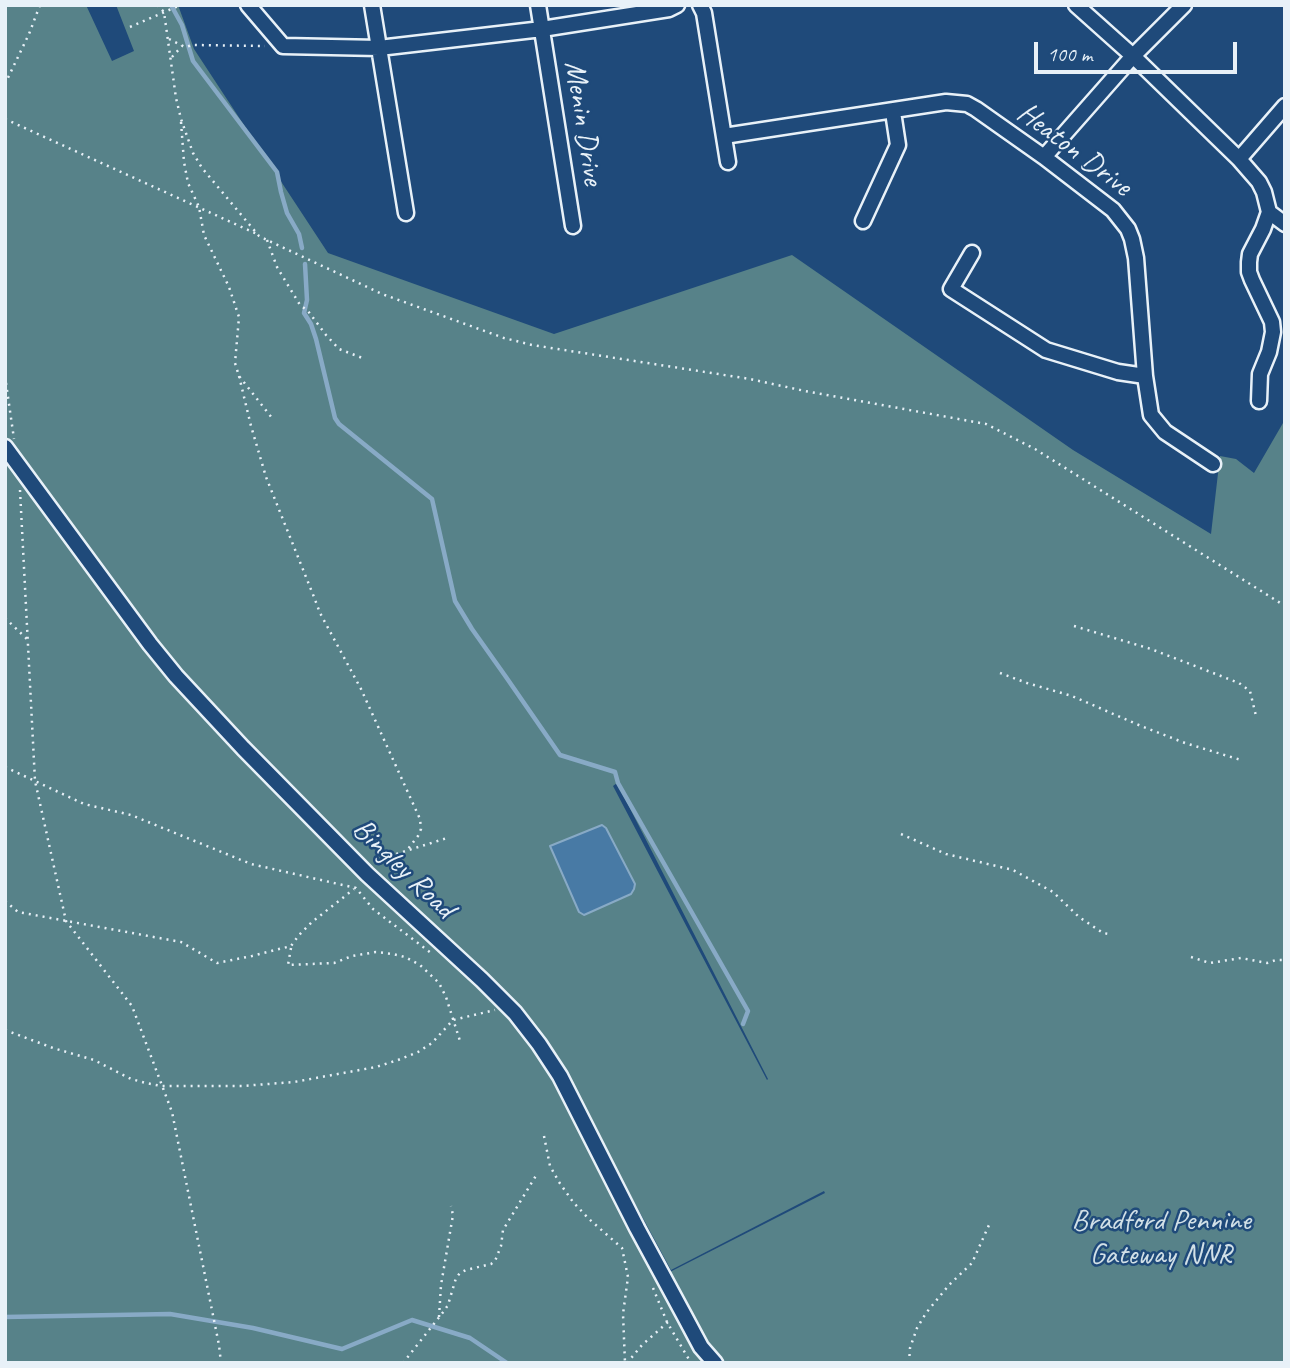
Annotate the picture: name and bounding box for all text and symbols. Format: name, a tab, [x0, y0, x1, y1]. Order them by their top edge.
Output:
scale bar	[1038, 28, 1241, 72]
text: 100 m	[1047, 41, 1092, 67]
street label: Menin Drive	[555, 58, 611, 188]
street label: Heaton Drive	[1010, 95, 1138, 205]
street label: Bingley Road	[344, 812, 462, 926]
park label: Bradford Pennine Gateway NNR	[1071, 1203, 1251, 1274]

